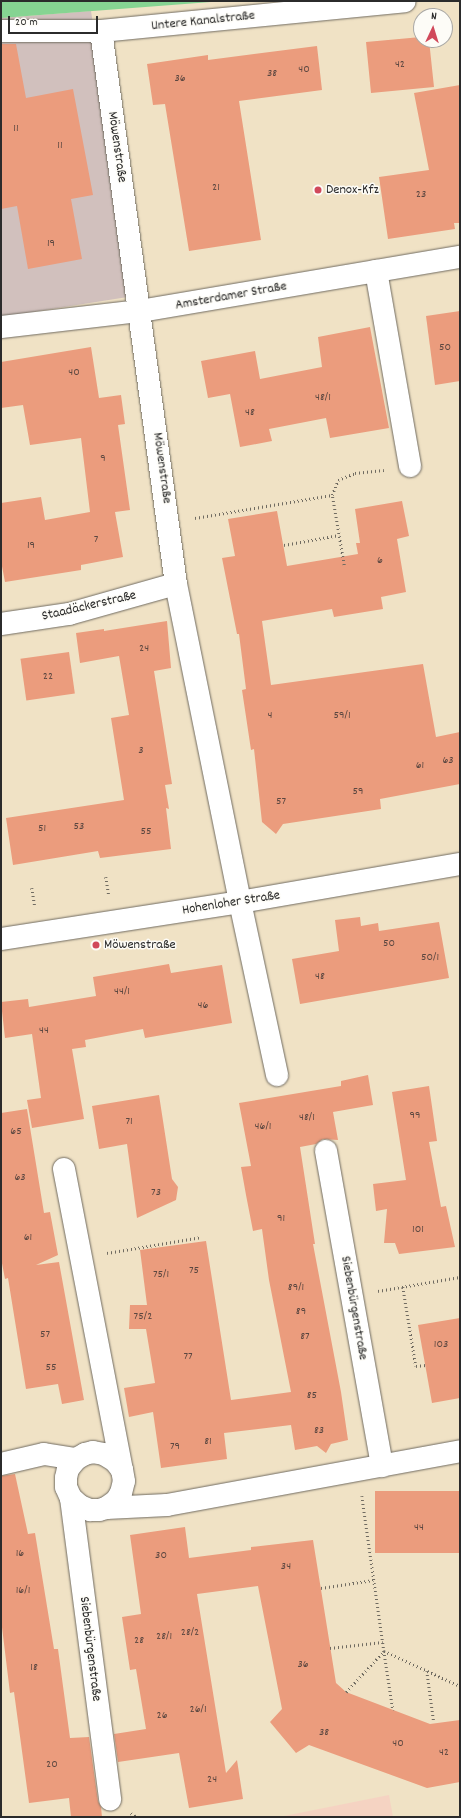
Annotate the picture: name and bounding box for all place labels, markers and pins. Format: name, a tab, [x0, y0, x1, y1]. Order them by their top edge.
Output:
place label: Denox-Kfz	[326, 182, 379, 198]
marker: Denox-Kfz	[313, 185, 323, 195]
place label: Möwenstraße	[104, 937, 176, 953]
marker: Möwenstraße	[91, 940, 101, 950]

